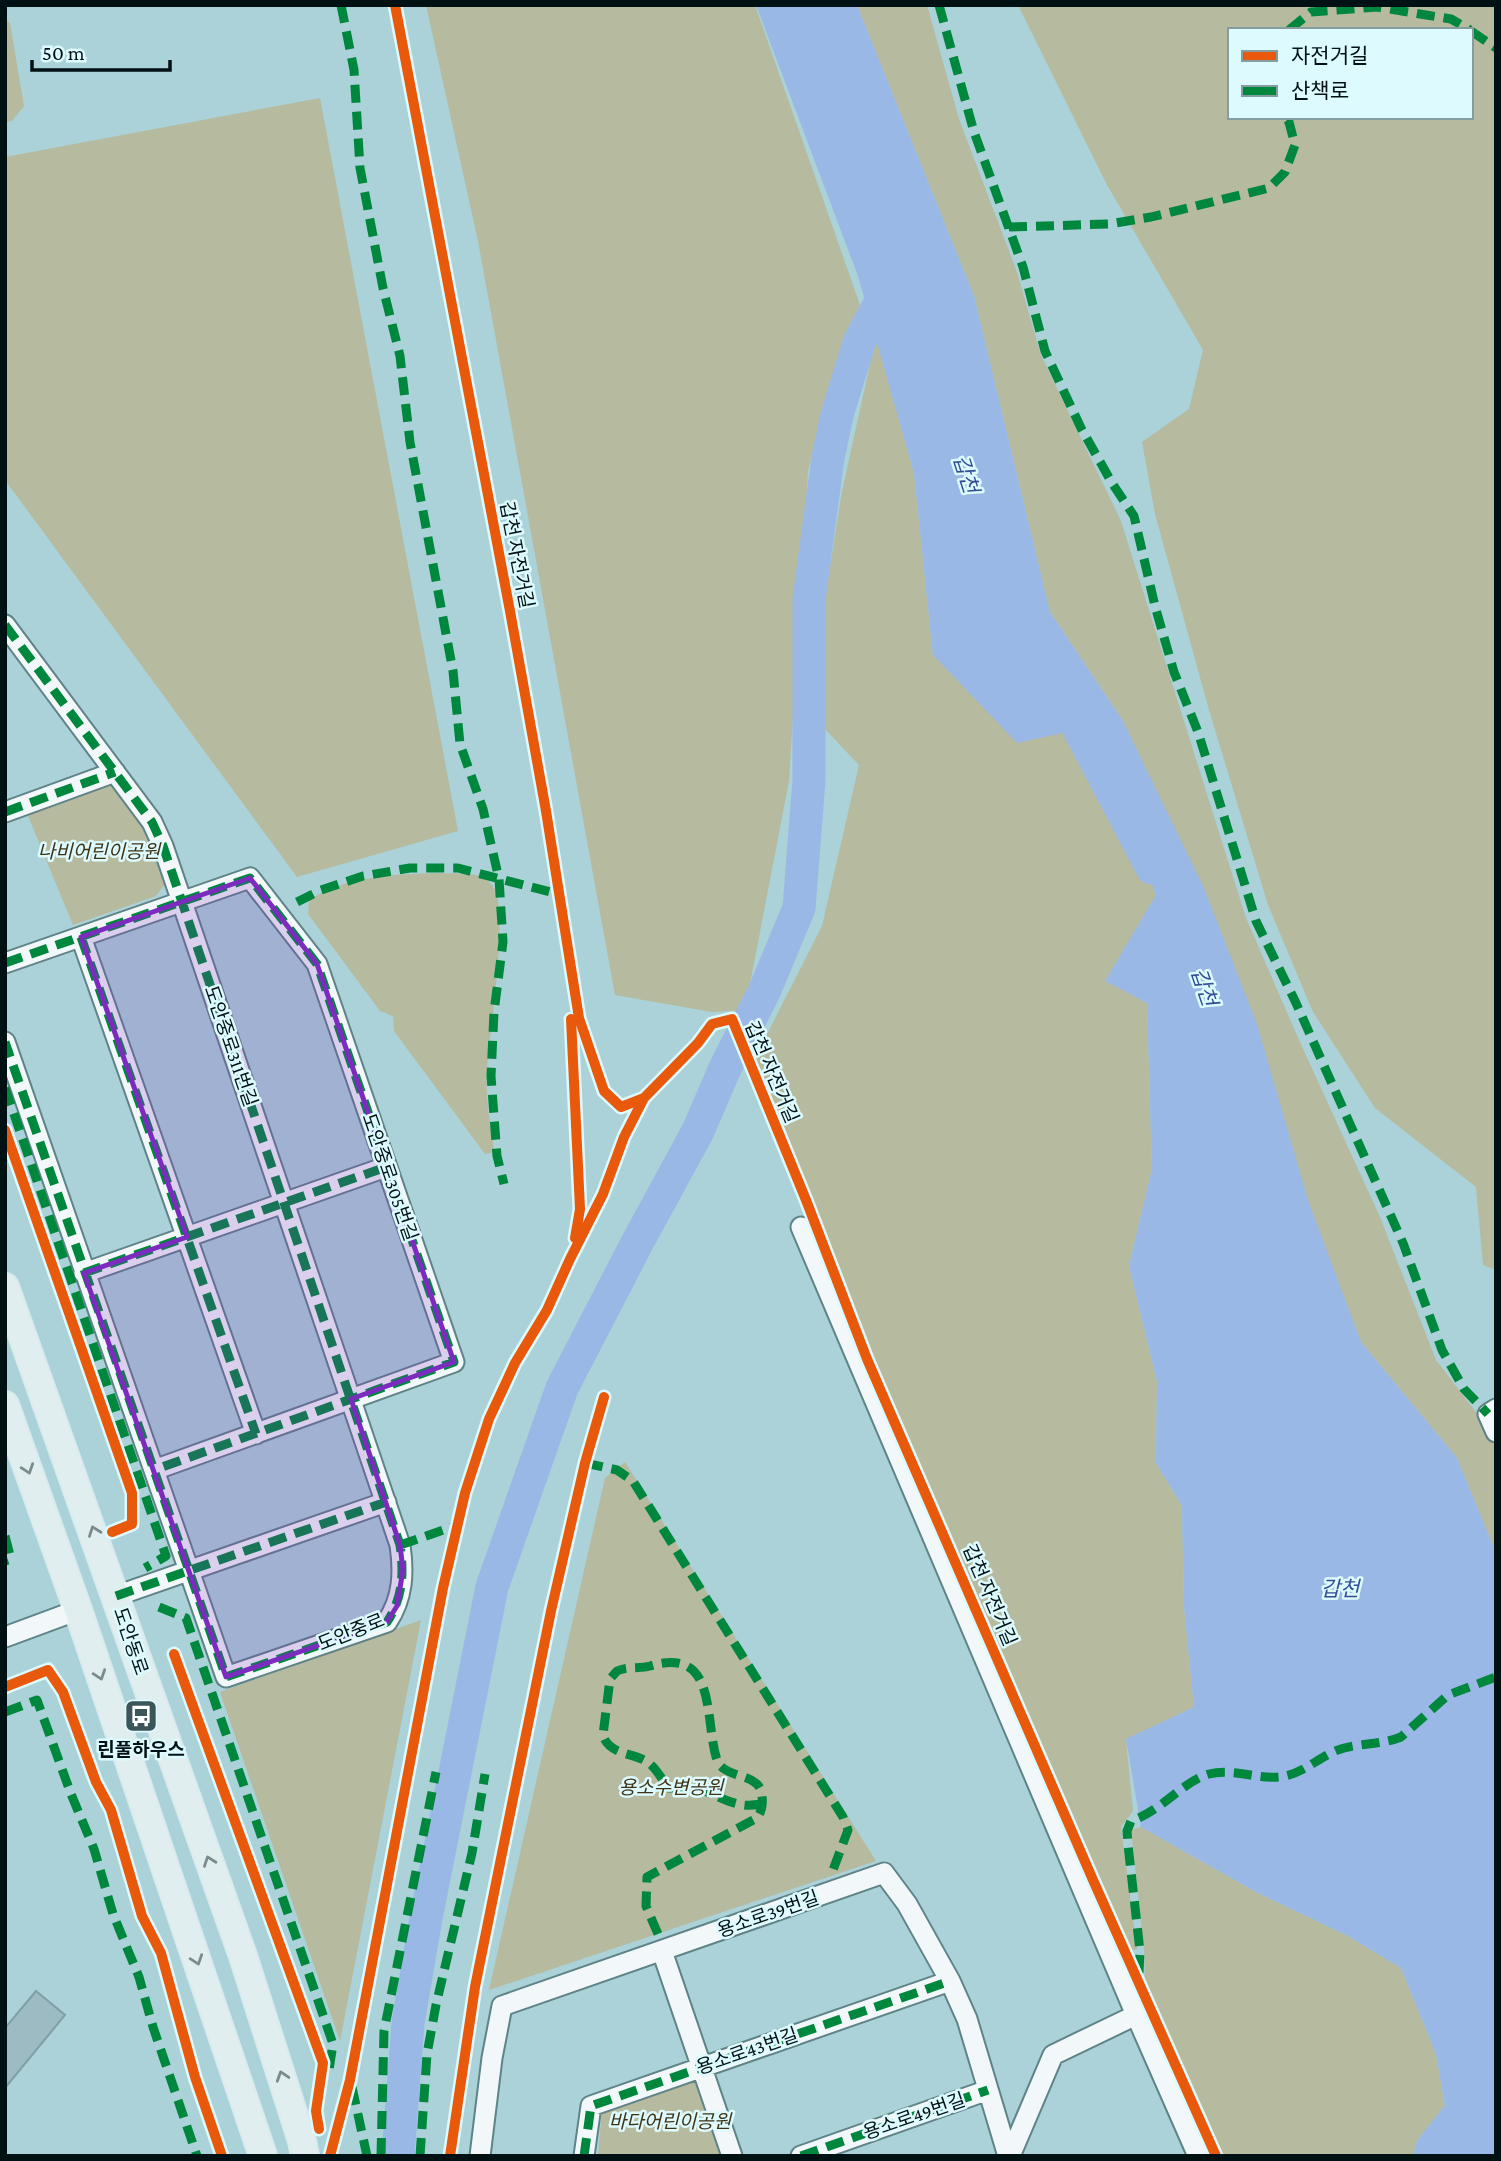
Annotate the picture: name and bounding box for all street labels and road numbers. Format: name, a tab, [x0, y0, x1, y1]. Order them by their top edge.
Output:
street label: 갑천 자전거길	[496, 500, 538, 610]
street label: 도안중로311번길	[200, 983, 262, 1109]
street label: 갑천 자전거길	[741, 1018, 803, 1126]
street label: 도안중로305번길	[358, 1110, 422, 1244]
street label: 갑천 자전거길	[959, 1541, 1021, 1649]
street label: 도안동로	[110, 1605, 152, 1677]
street label: 도안중로	[315, 1609, 387, 1655]
street label: 용소로39번길	[714, 1887, 822, 1941]
street label: 용소로43번길	[693, 2024, 801, 2078]
street label: 용소로49번길	[860, 2089, 968, 2143]

